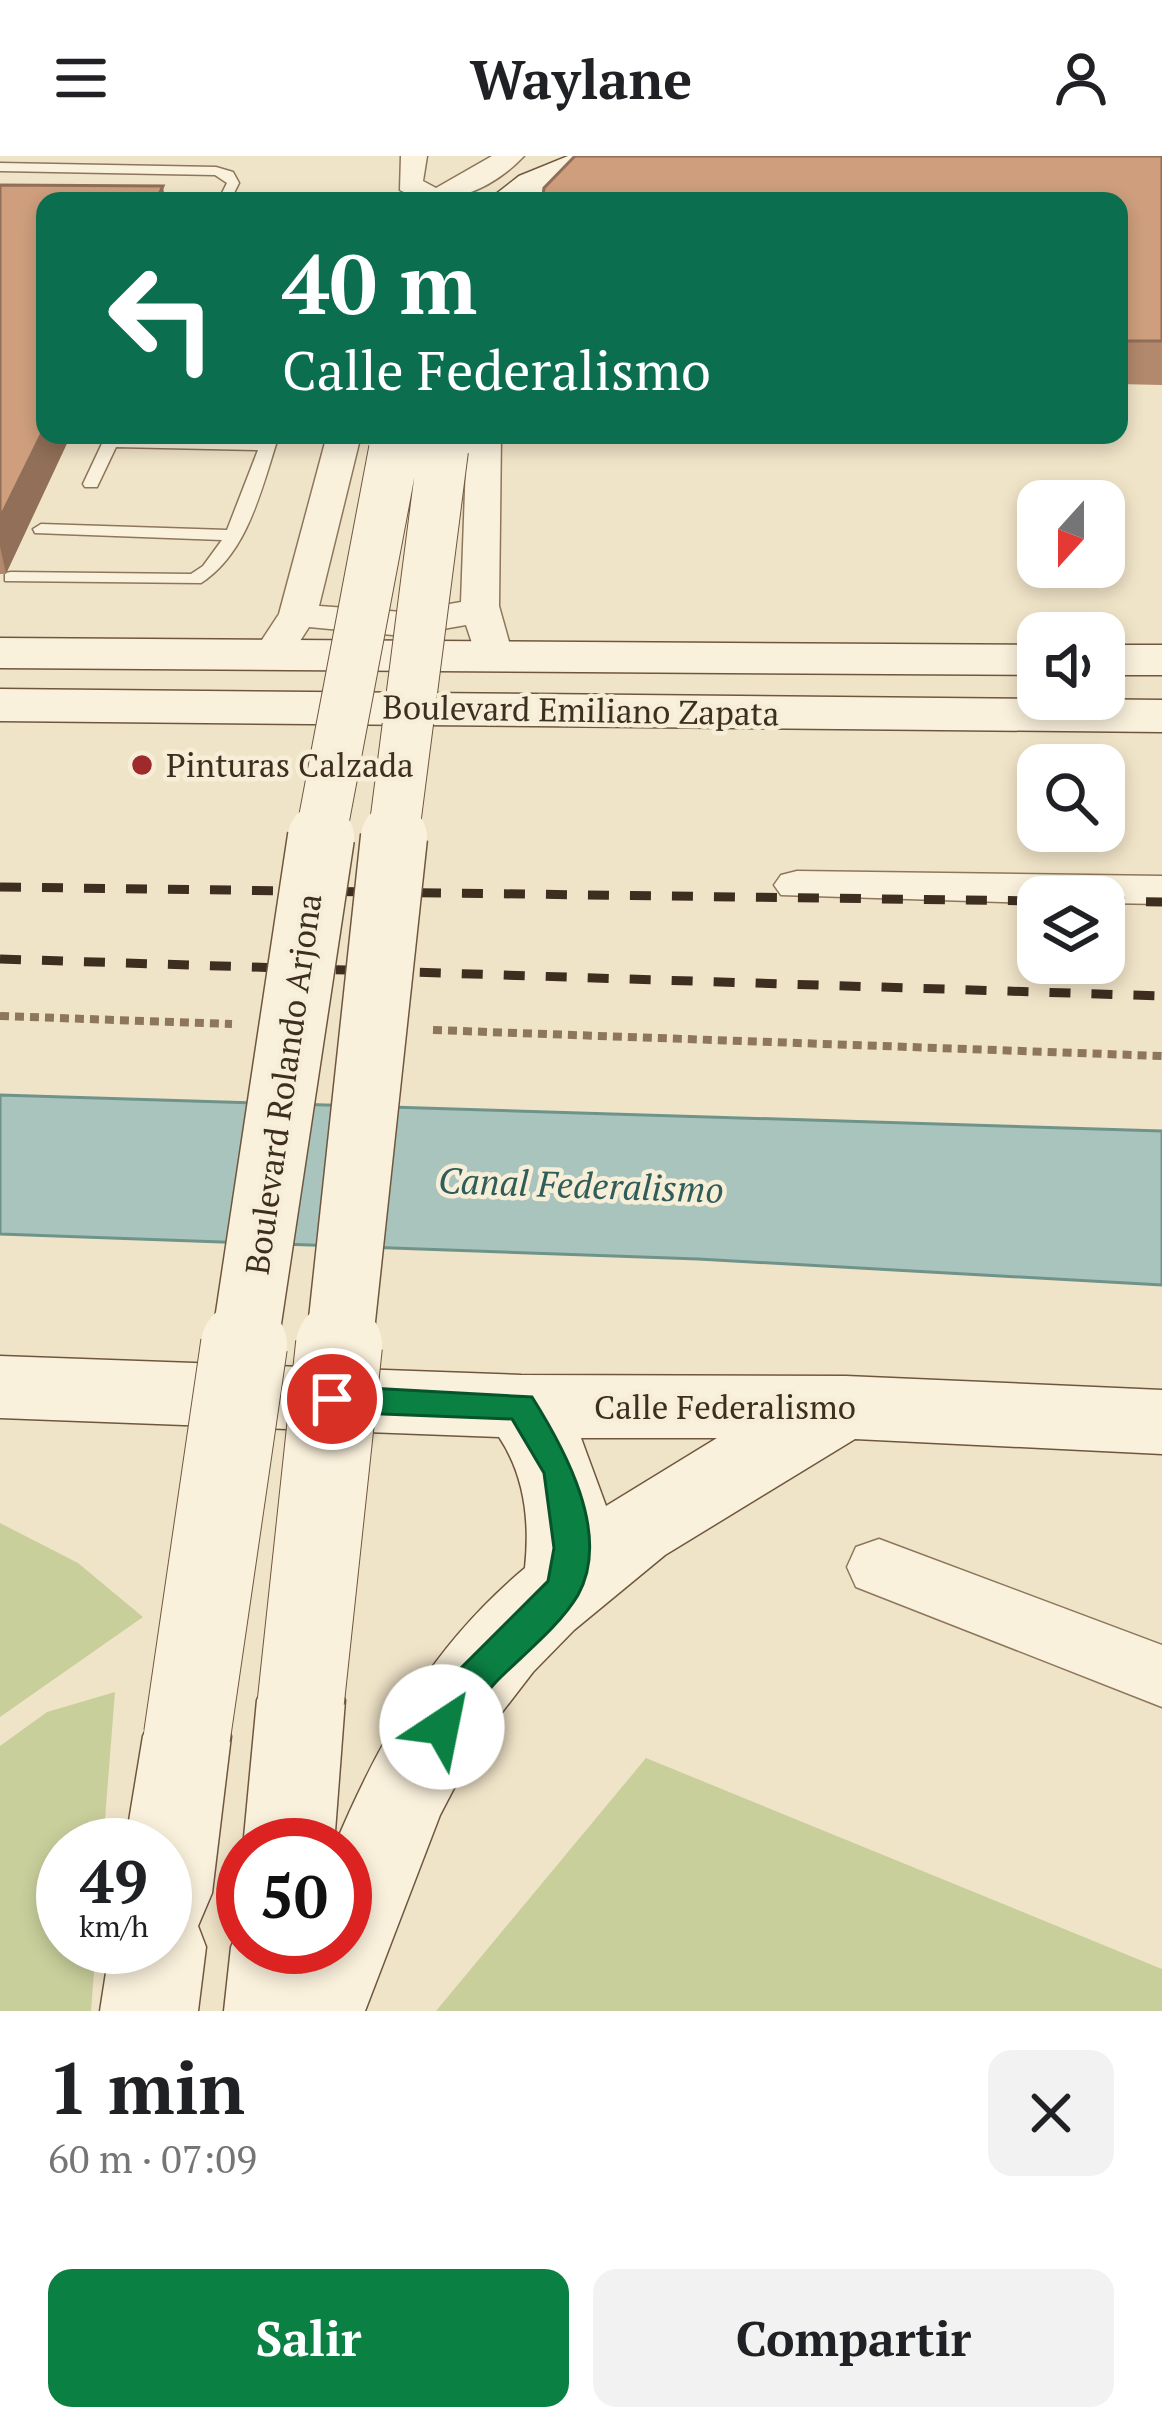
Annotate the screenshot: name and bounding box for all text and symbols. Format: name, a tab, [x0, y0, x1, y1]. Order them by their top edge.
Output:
text: Waylane	[470, 43, 692, 114]
icon: menu	[48, 45, 114, 111]
icon: person	[1048, 45, 1114, 111]
text: 40 m	[282, 227, 477, 338]
icon: left	[84, 240, 240, 396]
text: Calle Federalismo	[282, 334, 711, 405]
north arrow	[1017, 480, 1125, 588]
map controls	[1017, 480, 1125, 984]
button: sound	[1017, 612, 1125, 720]
street label: Boulevard Emiliano Zapata	[382, 685, 780, 734]
place label: Pinturas Calzada	[166, 743, 414, 786]
button: search	[1017, 744, 1125, 852]
marker: Pinturas Calzada	[129, 752, 155, 778]
button: layers	[1017, 876, 1125, 984]
street label: Boulevard Rolando Arjona	[235, 891, 331, 1277]
water label: Canal Federalismo	[437, 1156, 725, 1213]
pin	[281, 1348, 383, 1450]
icon: arrive	[299, 1366, 365, 1432]
street label: Calle Federalismo	[594, 1385, 856, 1428]
position arrow	[379, 1664, 505, 1790]
speed limit sign: 50	[216, 1818, 372, 1974]
text: 49	[80, 1841, 148, 1920]
text: km/h	[79, 1906, 149, 1946]
text: 1 min	[48, 2039, 245, 2135]
button: close	[988, 2050, 1114, 2176]
text: 60 m · 07:09	[48, 2132, 257, 2184]
button: Salir	[48, 2269, 569, 2407]
button: Compartir	[593, 2269, 1114, 2407]

